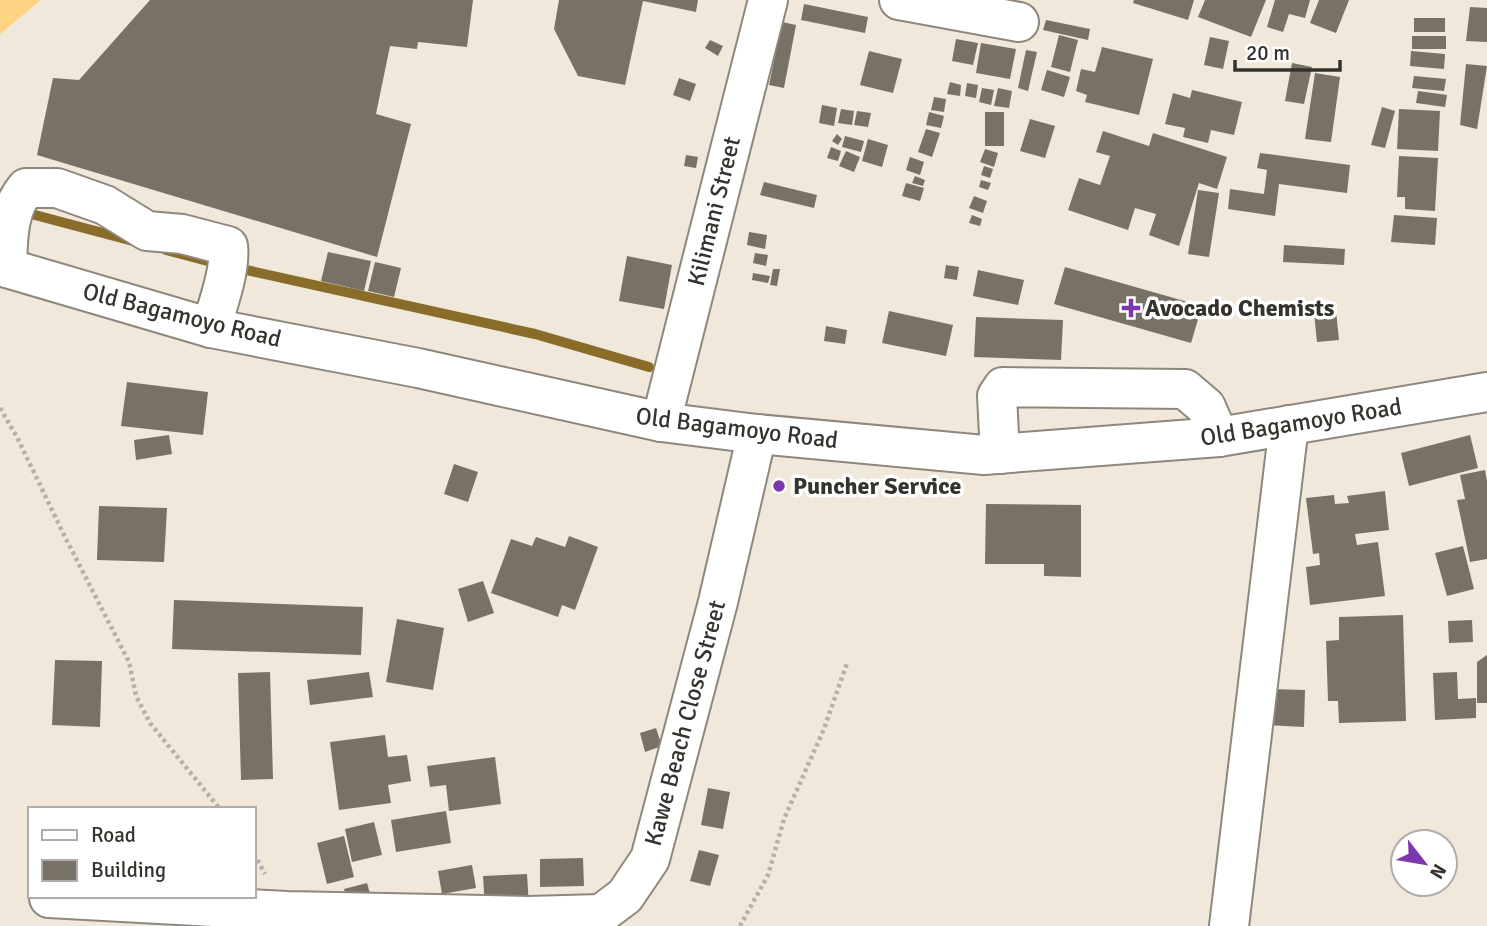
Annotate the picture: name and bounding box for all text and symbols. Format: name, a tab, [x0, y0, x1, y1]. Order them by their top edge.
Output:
scale bar	[1235, 28, 1340, 72]
text: 20 m	[1246, 40, 1290, 66]
street label: Kilimani Street	[681, 133, 747, 289]
street label: Old Bagamoyo Road	[80, 276, 284, 354]
place label: Avocado Chemists	[1145, 293, 1335, 323]
marker: Avocado Chemists	[1123, 300, 1139, 316]
street label: Old Bagamoyo Road	[1198, 391, 1404, 453]
street label: Old Bagamoyo Road	[634, 401, 840, 455]
place label: Puncher Service	[793, 471, 961, 501]
marker: Puncher Service	[771, 478, 787, 494]
street label: Kawe Beach Close Street	[638, 597, 732, 849]
legend	[28, 807, 256, 898]
text: Road	[91, 822, 136, 848]
north arrow	[1389, 828, 1459, 898]
text: Building	[91, 857, 166, 883]
text: N	[1424, 859, 1451, 883]

